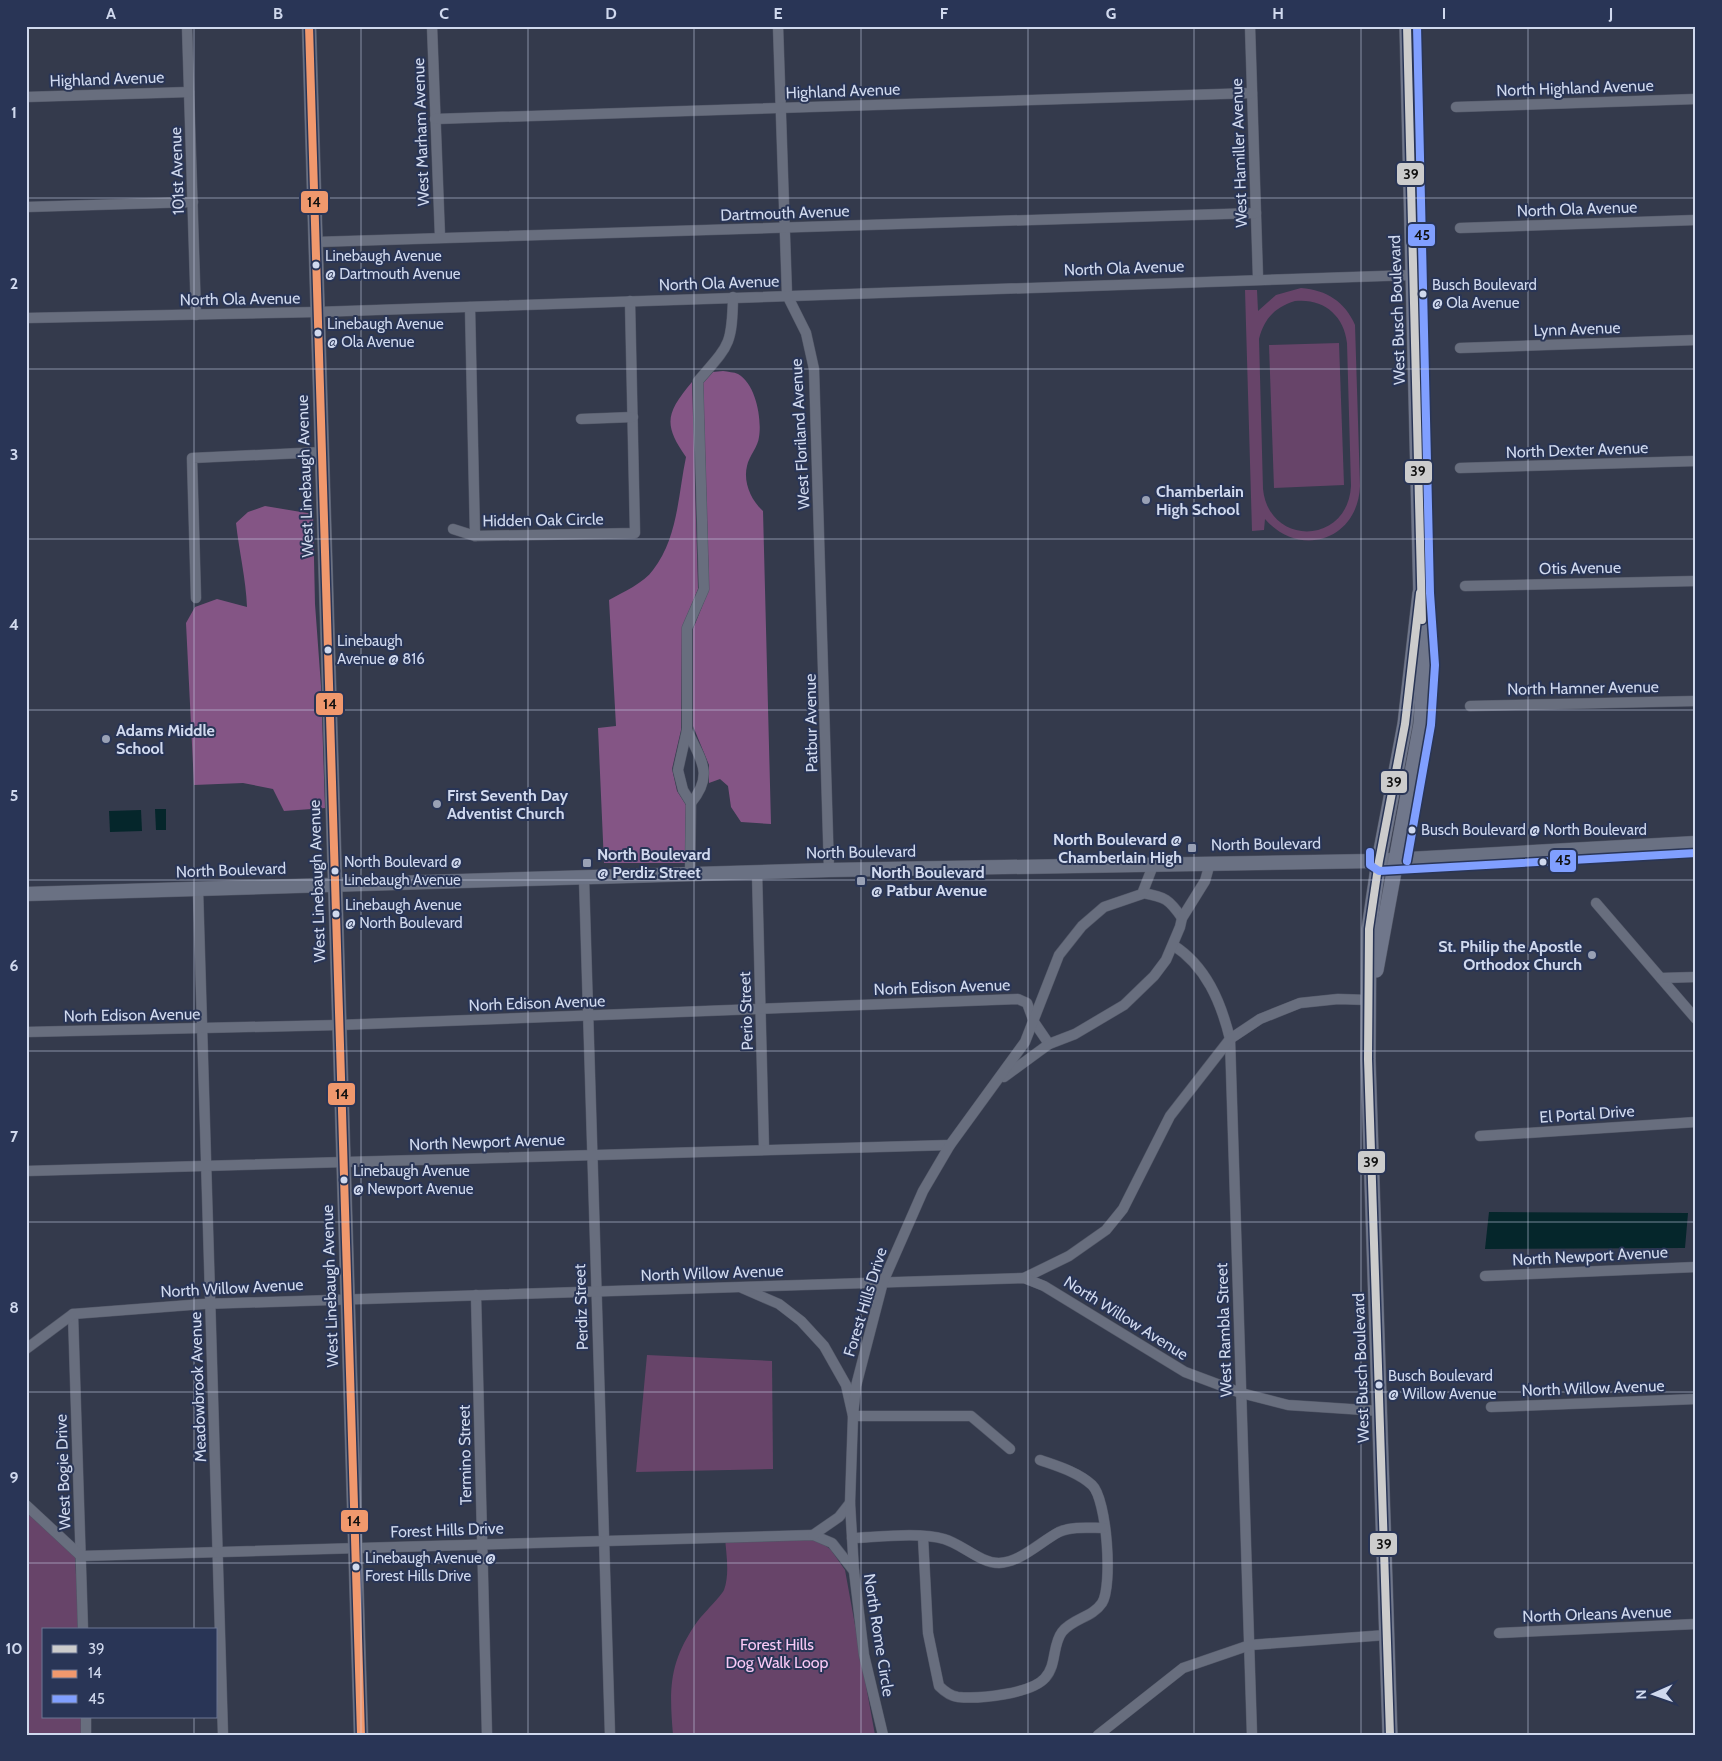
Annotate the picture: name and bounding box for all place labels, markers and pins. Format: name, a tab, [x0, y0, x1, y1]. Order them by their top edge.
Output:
place label: Linebaugh Avenue @ Dartmouth Avenue	[325, 247, 461, 283]
marker: Linebaugh Avenue @ Dartmouth Avenue	[311, 260, 321, 270]
place label: Busch Boulevard @ Ola Avenue	[1432, 276, 1537, 312]
marker: Busch Boulevard @ Ola Avenue	[1418, 289, 1428, 299]
place label: Linebaugh Avenue @ Ola Avenue	[327, 315, 444, 351]
marker: Linebaugh Avenue @ Ola Avenue	[313, 328, 323, 338]
place label: Chamberlain High School	[1156, 482, 1244, 519]
marker: Chamberlain High School	[1140, 494, 1152, 506]
place label: Linebaugh Avenue @ 816	[337, 632, 425, 668]
marker: Linebaugh Avenue @ 816	[323, 645, 333, 655]
place label: Adams Middle School	[116, 721, 215, 758]
marker: Adams Middle School	[100, 733, 112, 745]
place label: First Seventh Day Adventist Church	[447, 786, 568, 823]
marker: First Seventh Day Adventist Church	[431, 798, 443, 810]
place label: Busch Boulevard @ North Boulevard	[1421, 821, 1647, 839]
marker: Busch Boulevard @ North Boulevard	[1407, 825, 1417, 835]
place label: North Boulevard @ Chamberlain High	[1053, 830, 1182, 867]
marker: North Boulevard @ Chamberlain High	[1186, 842, 1198, 854]
place label: North Boulevard @ Perdiz Street	[597, 845, 711, 882]
place label: North Boulevard @ Linebaugh Avenue	[344, 853, 462, 889]
marker: North Boulevard @ Perdiz Street	[581, 857, 593, 869]
unlabelled marker	[1538, 857, 1548, 867]
place label: North Boulevard @ Patbur Avenue	[871, 863, 987, 900]
marker: North Boulevard @ Linebaugh Avenue	[330, 866, 340, 876]
marker: North Boulevard @ Patbur Avenue	[855, 875, 867, 887]
place label: Linebaugh Avenue @ North Boulevard	[345, 896, 463, 932]
marker: Linebaugh Avenue @ North Boulevard	[331, 909, 341, 919]
place label: St. Philip the Apostle Orthodox Church	[1438, 937, 1582, 974]
marker: St. Philip the Apostle Orthodox Church	[1586, 949, 1598, 961]
place label: Linebaugh Avenue @ Newport Avenue	[353, 1162, 474, 1198]
marker: Linebaugh Avenue @ Newport Avenue	[339, 1175, 349, 1185]
place label: Busch Boulevard @ Willow Avenue	[1388, 1367, 1497, 1403]
marker: Busch Boulevard @ Willow Avenue	[1374, 1380, 1384, 1390]
place label: Linebaugh Avenue @ Forest Hills Drive	[365, 1549, 496, 1585]
marker: Linebaugh Avenue @ Forest Hills Drive	[351, 1562, 361, 1572]

